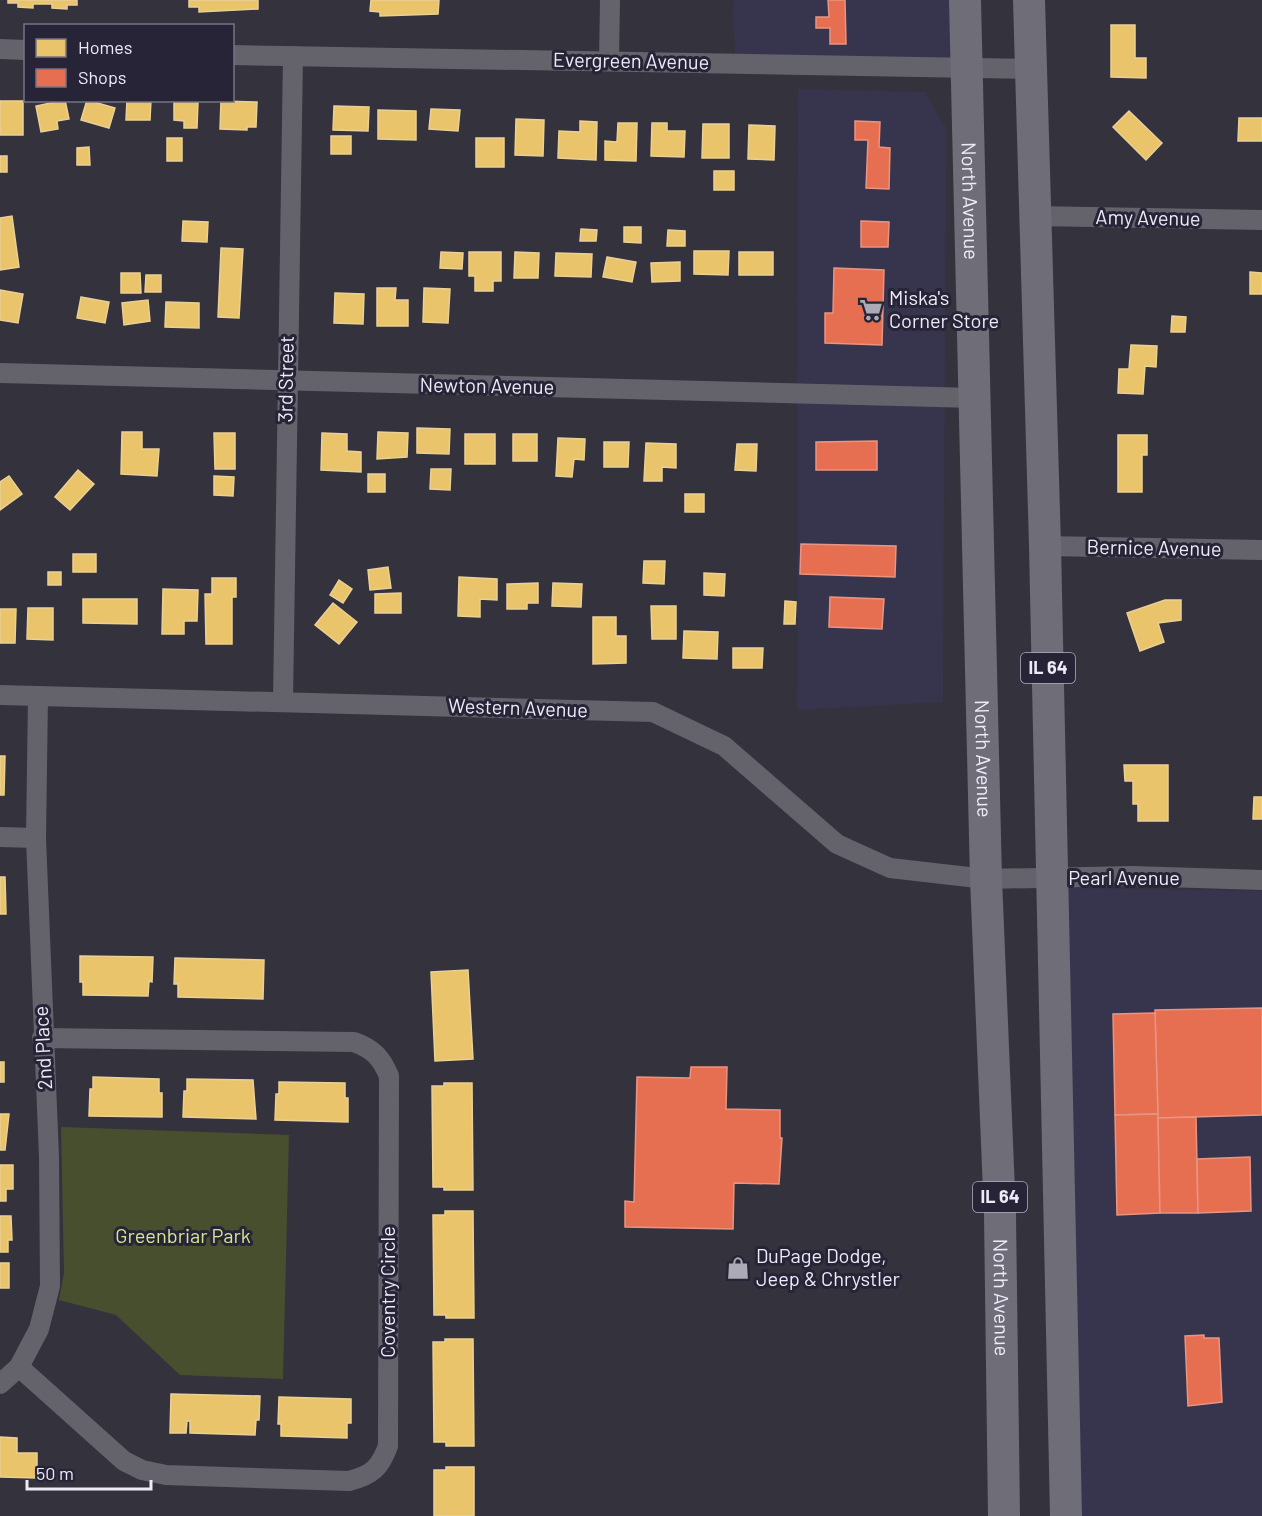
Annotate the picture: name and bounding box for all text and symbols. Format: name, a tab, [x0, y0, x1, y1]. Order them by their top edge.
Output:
legend	[24, 24, 234, 102]
text: Homes	[78, 36, 132, 58]
street label: Evergreen Avenue	[553, 47, 709, 73]
text: Shops	[78, 66, 127, 88]
street label: North Avenue	[957, 142, 984, 260]
street label: Amy Avenue	[1095, 204, 1201, 230]
place label: Miska's Corner Store	[889, 285, 999, 332]
supermarket icon: Miska's Corner Store	[858, 297, 884, 323]
street label: 3rd Street	[272, 335, 298, 423]
street label: Newton Avenue	[420, 372, 554, 398]
street label: Bernice Avenue	[1086, 534, 1222, 560]
road number: IL 64	[1021, 653, 1075, 683]
street label: Western Avenue	[448, 693, 588, 721]
street label: North Avenue	[971, 700, 998, 818]
street label: Pearl Avenue	[1068, 865, 1180, 889]
street label: 2nd Place	[28, 1006, 56, 1091]
road number: IL 64	[973, 1182, 1027, 1212]
park label: Greenbriar Park	[115, 1223, 251, 1247]
street label: Coventry Circle	[375, 1226, 399, 1358]
street label: North Avenue	[989, 1238, 1015, 1356]
place label: DuPage Dodge, Jeep & Chrystler	[756, 1243, 900, 1290]
shop icon: DuPage Dodge, Jeep & Chrystler	[725, 1255, 751, 1281]
scale bar	[27, 1453, 152, 1491]
text: 50 m	[36, 1462, 74, 1484]

